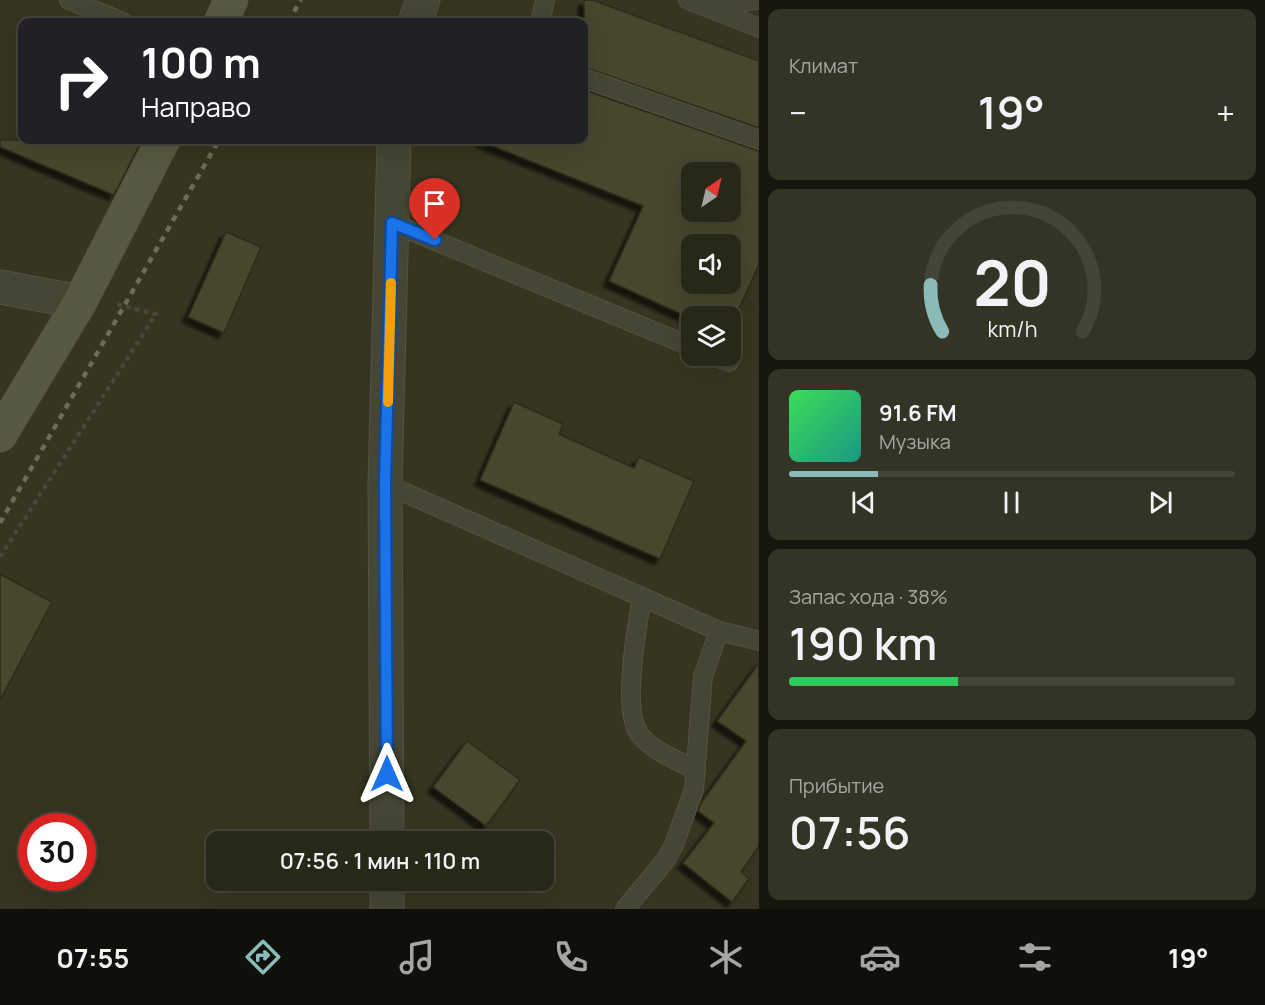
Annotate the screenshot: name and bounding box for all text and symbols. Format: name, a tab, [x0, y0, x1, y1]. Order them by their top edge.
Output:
text: 100 m	[141, 33, 261, 91]
icon: right	[42, 42, 120, 120]
text: Климат	[789, 52, 858, 79]
text: 19°	[978, 81, 1045, 143]
text: Направо	[141, 88, 251, 125]
text: −	[789, 90, 807, 135]
text: +	[1216, 90, 1235, 135]
north arrow	[681, 162, 741, 222]
map controls	[681, 162, 741, 366]
pin	[409, 178, 460, 240]
icon: arrive	[418, 187, 451, 220]
button: sound	[681, 234, 741, 294]
text: 20	[973, 239, 1051, 325]
button: layers	[681, 306, 741, 366]
text: km/h	[987, 314, 1037, 343]
text: 91.6 FM	[879, 398, 957, 428]
text: Музыка	[879, 428, 951, 455]
icon: previous	[847, 486, 880, 519]
icon: pause	[995, 486, 1028, 519]
icon: next	[1144, 486, 1177, 519]
text: Запас хода · 38%	[789, 583, 948, 610]
text: 190 km	[789, 612, 937, 674]
position arrow	[355, 742, 419, 806]
text: Прибытие	[789, 772, 884, 799]
text: 07:56	[789, 801, 910, 863]
speed limit sign: 30	[18, 813, 96, 891]
text: 07:56 · 1 мин · 110 m	[280, 846, 480, 876]
icon: directions	[242, 936, 284, 978]
icon: music	[396, 936, 438, 978]
icon: phone	[550, 936, 592, 978]
icon: climate	[705, 936, 747, 978]
icon: car	[859, 936, 901, 978]
icon: filters	[1014, 936, 1056, 978]
text: 07:55	[56, 939, 129, 976]
text: 19°	[1168, 939, 1209, 976]

